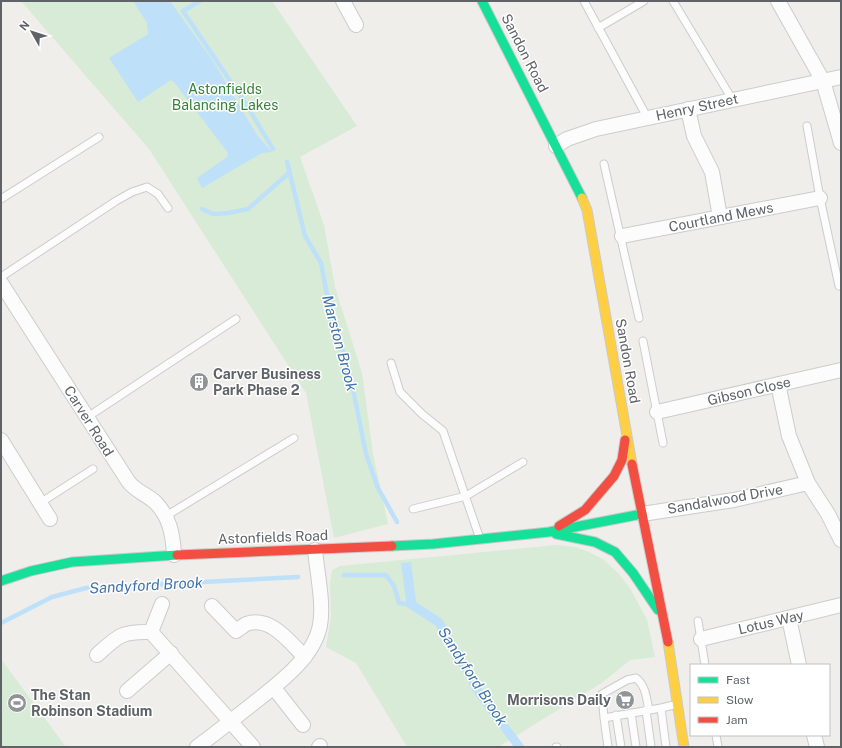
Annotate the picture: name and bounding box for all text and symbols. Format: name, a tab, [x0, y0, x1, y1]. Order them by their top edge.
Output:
street label: Sandon Road	[498, 11, 552, 95]
north arrow	[12, 12, 52, 52]
text: N	[17, 19, 32, 33]
park label: Astonfields Balancing Lakes	[172, 81, 278, 113]
street label: Henry Street	[654, 90, 740, 124]
street label: Courtland Mews	[667, 199, 775, 235]
water label: Marston Brook	[319, 293, 361, 394]
street label: Sandon Road	[613, 317, 643, 405]
place label: Carver Business Park Phase 2	[213, 366, 321, 398]
building icon: Carver Business Park Phase 2	[188, 371, 210, 393]
street label: Gibson Close	[706, 374, 792, 408]
street label: Carver Road	[61, 383, 117, 459]
street label: Sandalwood Drive	[666, 481, 784, 517]
street label: Astonfields Road	[218, 527, 328, 547]
water label: Sandyford Brook	[89, 573, 204, 596]
street label: Lotus Way	[737, 607, 806, 637]
water label: Sandyford Brook	[435, 624, 512, 729]
legend	[690, 664, 830, 736]
text: Fast	[726, 673, 751, 687]
place label: The Stan Robinson Stadium	[31, 687, 152, 719]
supermarket icon: Morrisons Daily	[614, 689, 636, 711]
sports icon: The Stan Robinson Stadium	[6, 692, 28, 714]
place label: Morrisons Daily	[507, 692, 611, 708]
text: Slow	[726, 693, 754, 707]
text: Jam	[726, 713, 748, 727]

